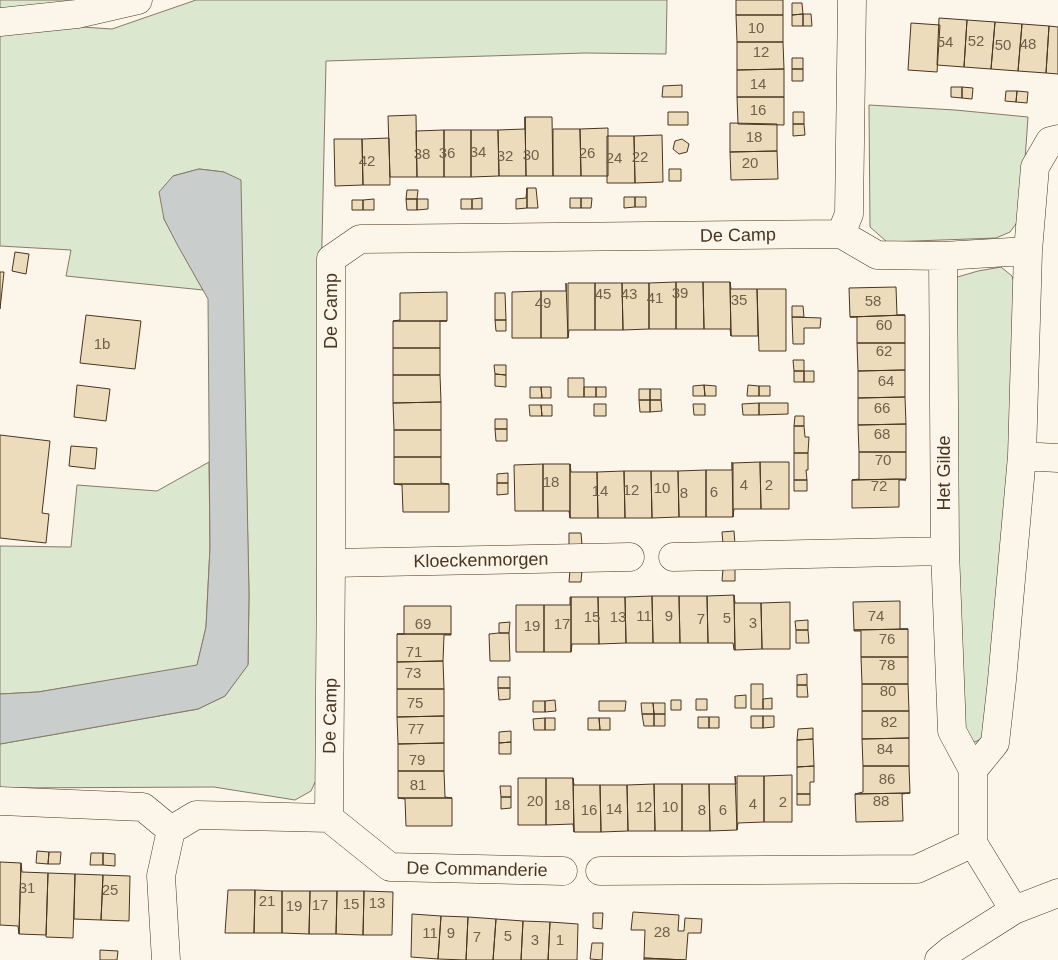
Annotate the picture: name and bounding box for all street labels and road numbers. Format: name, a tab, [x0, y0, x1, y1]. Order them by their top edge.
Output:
street label: De Camp	[700, 224, 776, 246]
street label: De Camp	[321, 273, 341, 349]
street label: Het Gilde	[934, 435, 954, 511]
street label: Kloeckenmorgen	[413, 549, 549, 571]
street label: De Camp	[319, 678, 341, 754]
street label: De Commanderie	[406, 858, 548, 880]

